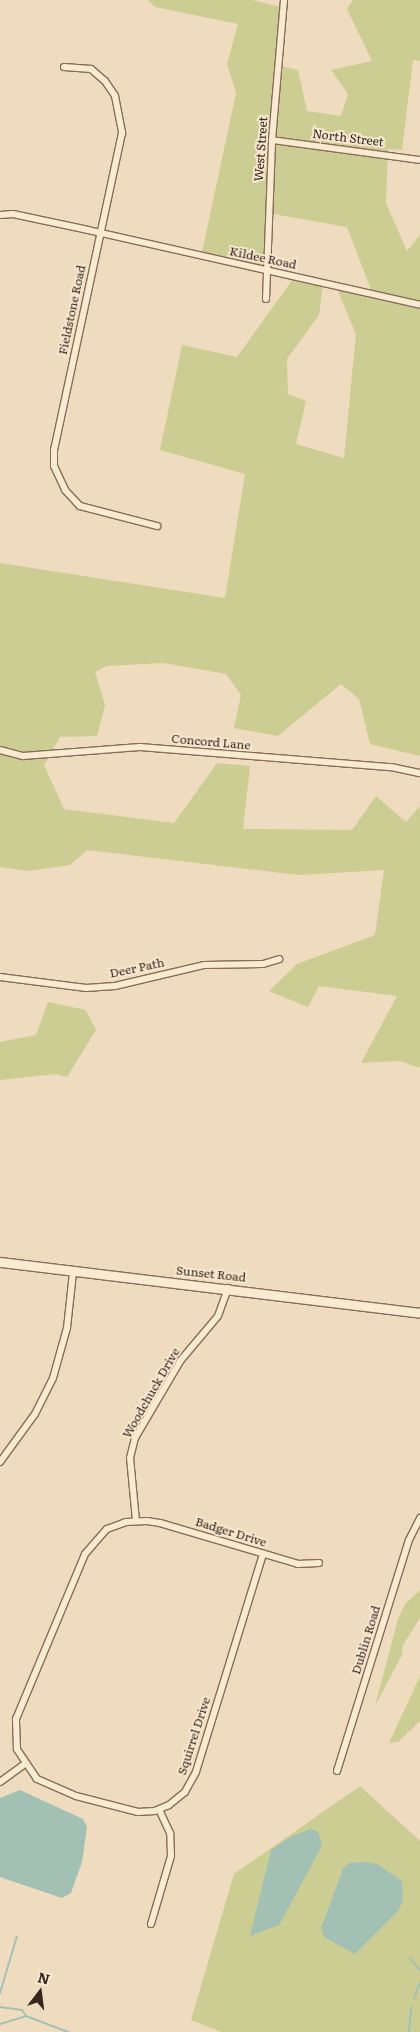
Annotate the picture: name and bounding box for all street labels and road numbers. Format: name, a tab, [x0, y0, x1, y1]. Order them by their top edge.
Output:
street label: West Street	[252, 116, 270, 182]
street label: North Street	[312, 126, 384, 150]
street label: Kildee Road	[228, 244, 298, 272]
street label: Fieldstone Road	[55, 264, 89, 356]
street label: Concord Lane	[171, 731, 251, 753]
street label: Deer Path	[108, 955, 166, 981]
street label: Sunset Road	[175, 1263, 247, 1285]
street label: Woodchuck Drive	[119, 1345, 183, 1441]
street label: Badger Drive	[194, 1514, 268, 1550]
street label: Dublin Road	[349, 1604, 383, 1676]
street label: Squirrel Drive	[175, 1695, 213, 1777]

